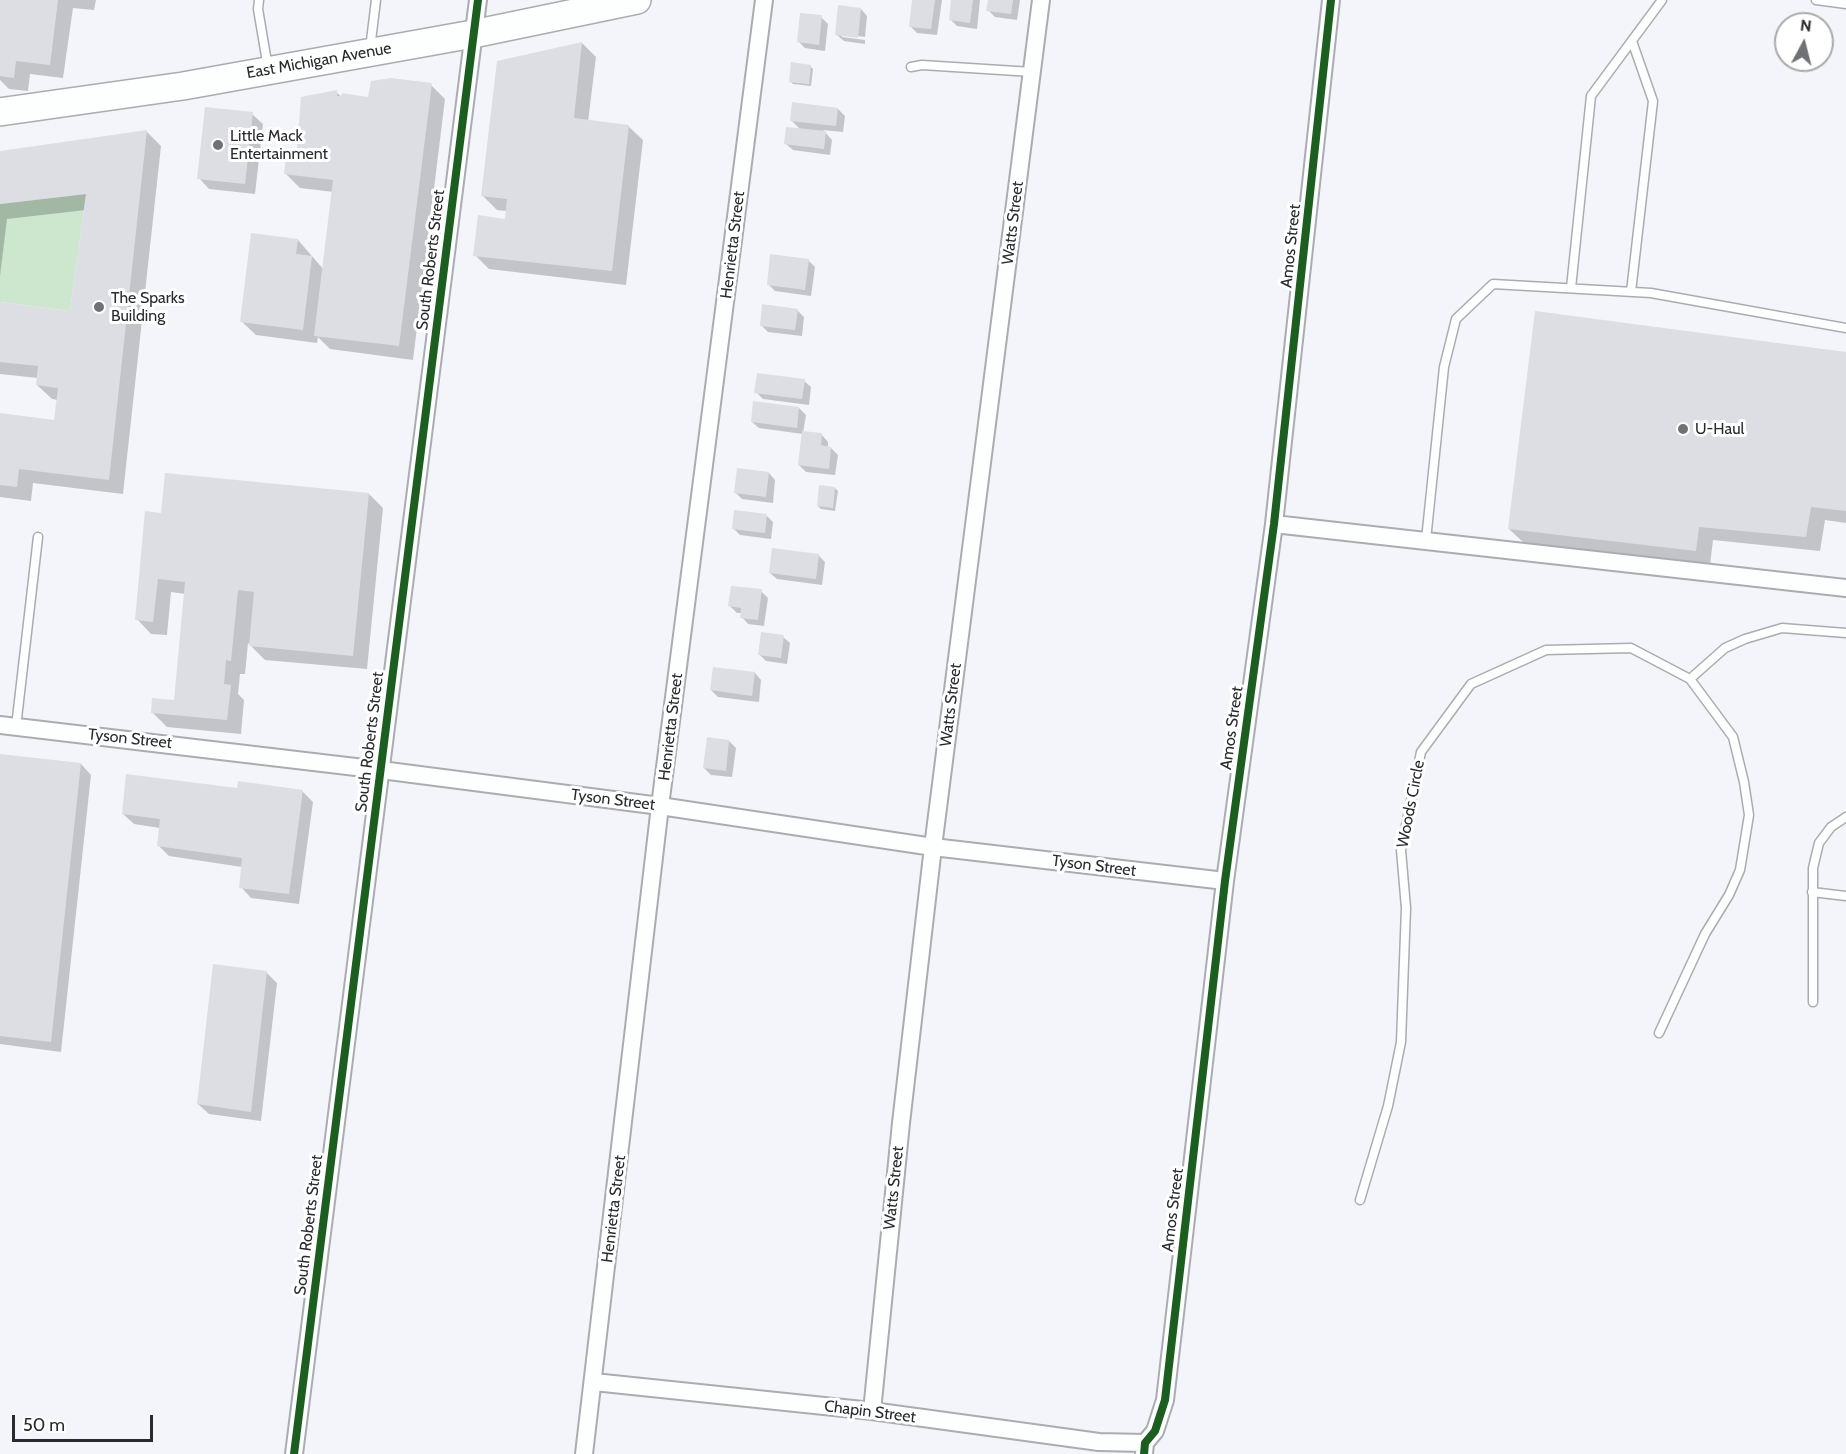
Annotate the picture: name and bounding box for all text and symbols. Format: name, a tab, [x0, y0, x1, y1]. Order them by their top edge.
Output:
north arrow	[1774, 12, 1834, 72]
text: N	[1799, 16, 1813, 36]
street label: East Michigan Avenue	[245, 39, 393, 83]
place label: Little Mack Entertainment	[230, 126, 328, 164]
marker: Little Mack Entertainment	[211, 138, 225, 152]
street label: Watts Street	[998, 180, 1028, 266]
street label: South Roberts Street	[413, 189, 449, 331]
street label: Henrietta Street	[717, 190, 749, 300]
street label: Amos Street	[1277, 203, 1305, 289]
place label: The Sparks Building	[111, 288, 185, 326]
marker: The Sparks Building	[92, 300, 106, 314]
place label: U-Haul	[1695, 419, 1744, 439]
marker: U-Haul	[1676, 422, 1690, 436]
street label: Watts Street	[936, 662, 966, 748]
street label: South Roberts Street	[352, 671, 388, 813]
street label: Henrietta Street	[655, 672, 687, 782]
street label: Amos Street	[1217, 685, 1247, 771]
street label: Tyson Street	[87, 725, 173, 753]
street label: Woods Circle	[1393, 759, 1429, 849]
street label: Tyson Street	[570, 785, 656, 815]
street label: Tyson Street	[1051, 851, 1137, 881]
street label: Watts Street	[880, 1145, 908, 1231]
street label: South Roberts Street	[291, 1154, 327, 1296]
street label: Henrietta Street	[598, 1154, 630, 1264]
street label: Amos Street	[1158, 1167, 1188, 1253]
street label: Chapin Street	[823, 1397, 917, 1427]
scale bar	[15, 1403, 156, 1441]
text: 50 m	[23, 1414, 65, 1436]

